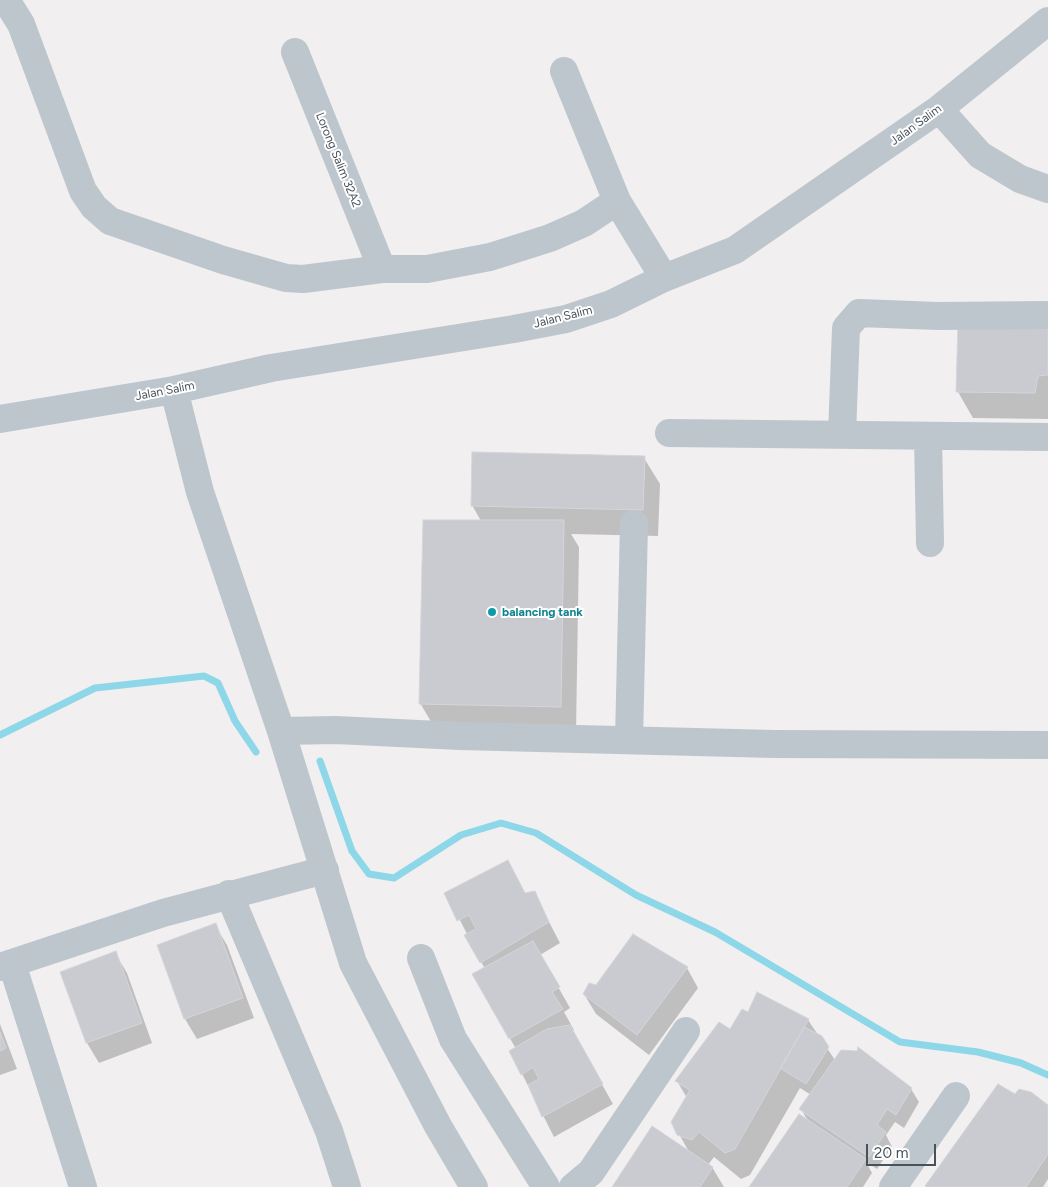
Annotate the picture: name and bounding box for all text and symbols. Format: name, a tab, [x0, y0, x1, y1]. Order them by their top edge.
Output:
street label: Jalan Salim	[888, 102, 944, 148]
street label: Lorong Salim 32A2	[312, 110, 364, 210]
street label: Jalan Salim	[532, 303, 594, 331]
street label: Jalan Salim	[134, 378, 196, 404]
place label: balancing tank	[502, 605, 583, 619]
marker: balancing tank	[486, 606, 498, 618]
scale bar	[868, 1134, 938, 1166]
text: 20 m	[874, 1144, 908, 1162]

